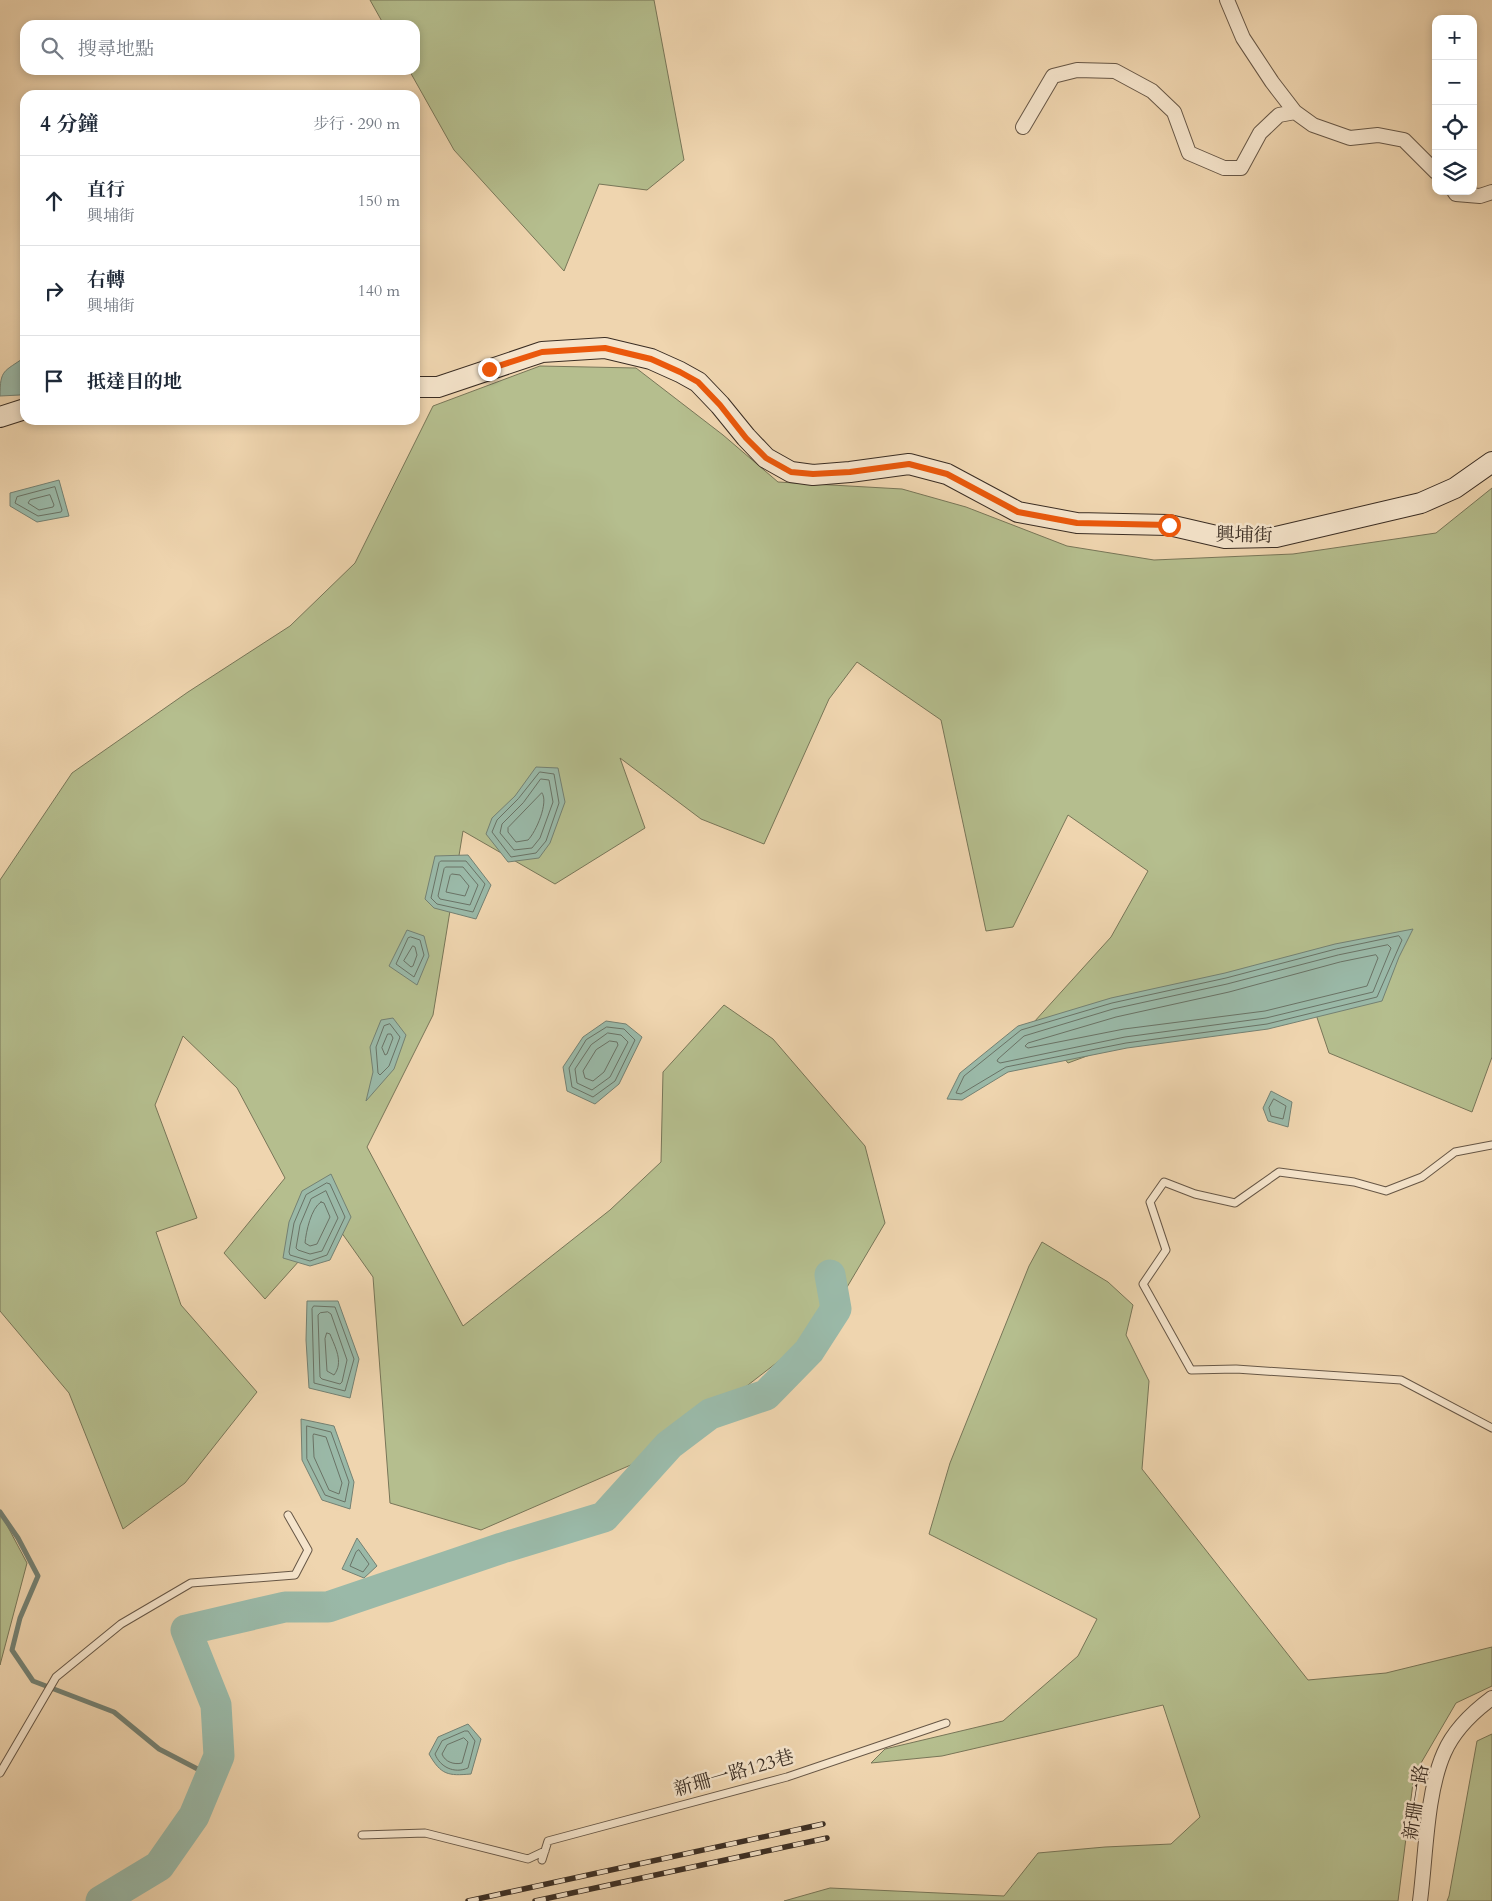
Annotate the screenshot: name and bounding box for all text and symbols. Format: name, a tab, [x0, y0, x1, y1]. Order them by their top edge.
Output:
map controls	[1432, 15, 1477, 195]
button: +	[1432, 15, 1477, 60]
search box	[20, 20, 420, 75]
icon: search	[38, 34, 66, 62]
text: 搜尋地點	[78, 36, 154, 62]
button: −	[1432, 60, 1477, 105]
button: locate	[1432, 105, 1477, 150]
text: 4 分鐘	[40, 110, 98, 139]
text: 步行 · 290 m	[313, 113, 400, 135]
button: layers	[1432, 150, 1477, 195]
text: 直行	[87, 177, 125, 203]
icon: ahead	[40, 187, 68, 215]
text: 150 m	[358, 190, 400, 212]
text: 興埔街	[87, 205, 135, 227]
text: 右轉	[87, 267, 125, 293]
icon: right	[40, 277, 68, 305]
text: 140 m	[358, 280, 400, 302]
text: 興埔街	[87, 295, 135, 317]
route end	[478, 358, 501, 381]
icon: arrive	[40, 367, 68, 395]
text: 抵達目的地	[87, 369, 182, 395]
route start	[1158, 514, 1181, 537]
street label: 興埔街	[1215, 522, 1273, 548]
street label: 新珊一路123巷	[671, 1743, 797, 1803]
street label: 新珊一路	[1397, 1762, 1435, 1842]

